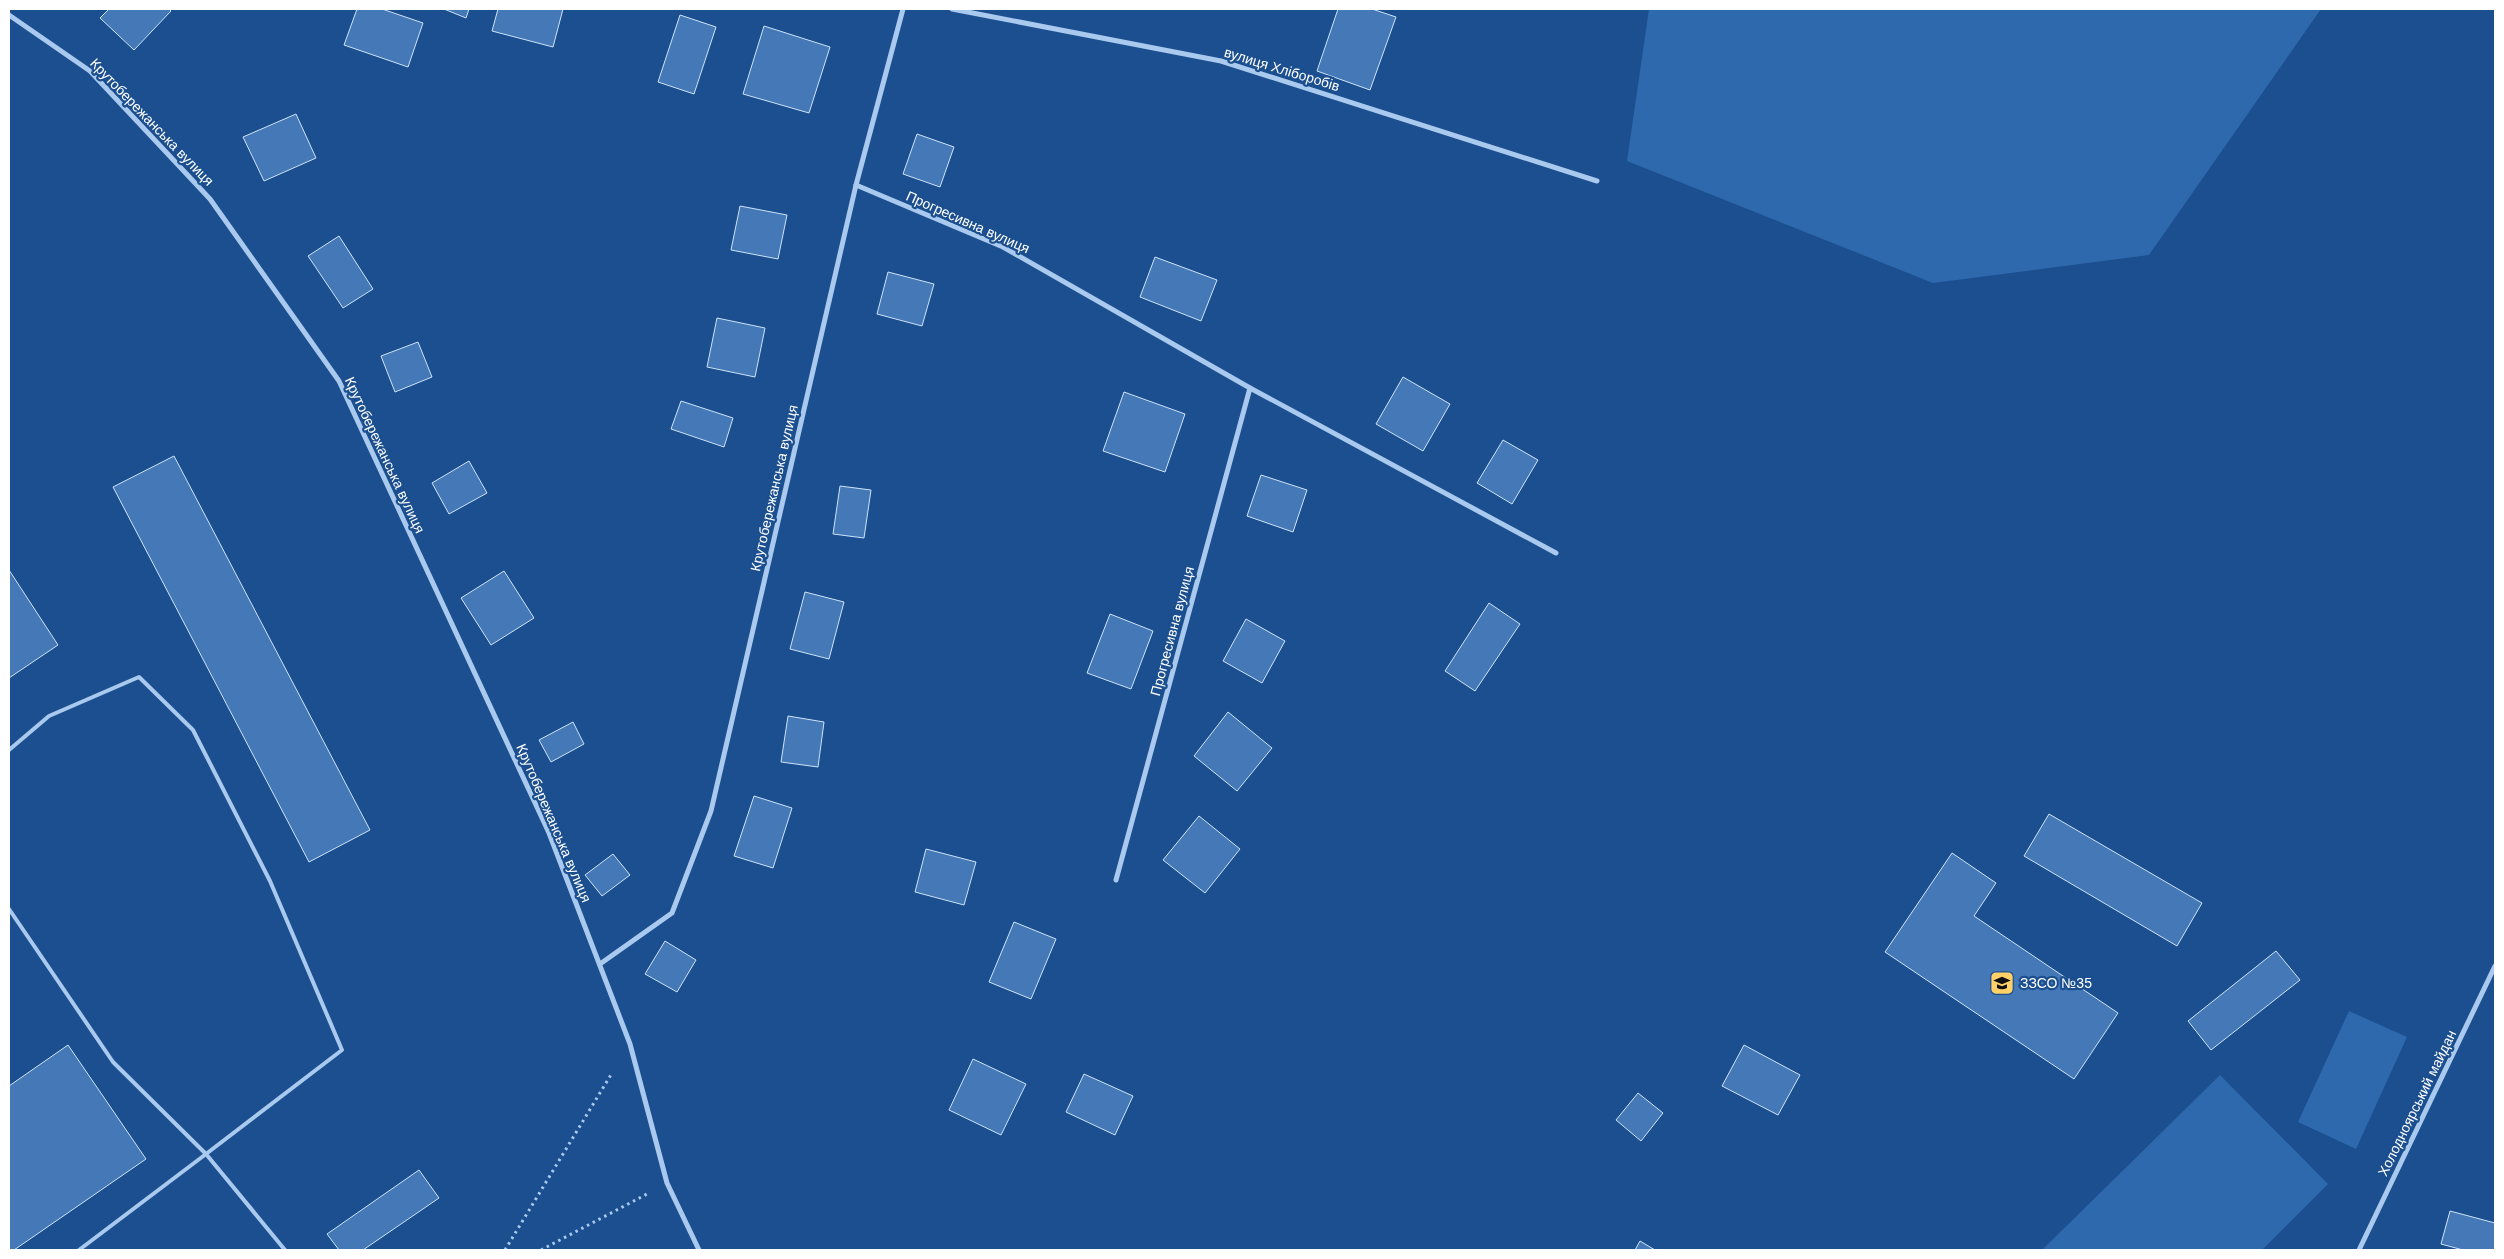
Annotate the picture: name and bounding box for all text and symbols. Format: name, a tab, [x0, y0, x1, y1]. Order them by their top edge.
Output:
street label: вулиця Хліборобів	[1222, 44, 1342, 94]
street label: Крутобережанська вулиця	[87, 55, 217, 189]
street label: Прогресивна вулиця	[904, 188, 1032, 256]
street label: Крутобережанська вулиця	[342, 374, 428, 536]
street label: Крутобережанська вулиця	[747, 403, 801, 573]
street label: Прогресивна вулиця	[1147, 565, 1197, 697]
street label: Крутобережанська вулиця	[513, 741, 595, 905]
school or university icon: ЗЗСО №35	[1989, 970, 2015, 996]
place label: ЗЗСО №35	[2020, 975, 2092, 991]
street label: Холодноярський майдан	[2375, 1027, 2459, 1179]

